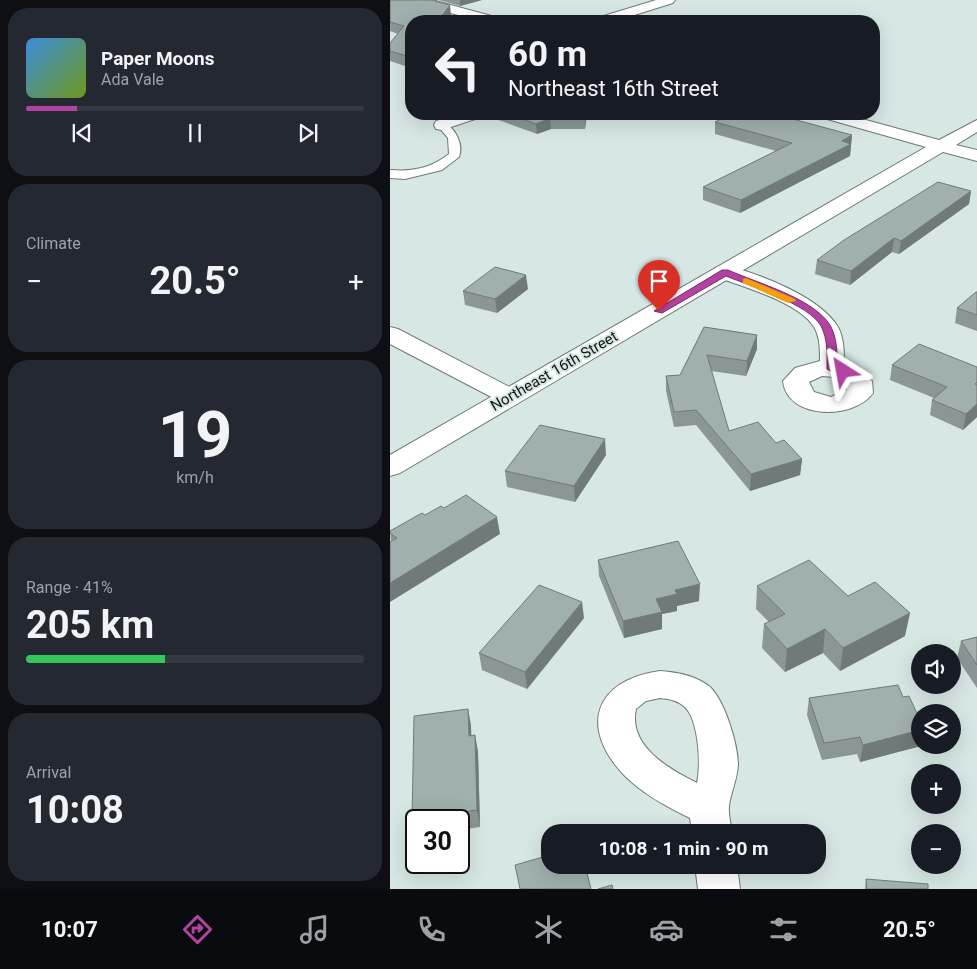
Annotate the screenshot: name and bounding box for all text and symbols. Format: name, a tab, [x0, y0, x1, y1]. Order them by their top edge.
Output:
text: 60 m	[508, 34, 587, 75]
icon: left	[425, 35, 490, 100]
text: Paper Moons	[101, 47, 214, 70]
text: Ada Vale	[101, 70, 164, 89]
text: Northeast 16th Street	[508, 76, 719, 101]
icon: previous	[68, 119, 96, 147]
icon: pause	[181, 119, 209, 147]
icon: next	[294, 119, 322, 147]
text: Climate	[26, 234, 81, 253]
text: 20.5°	[149, 259, 241, 303]
pin	[638, 260, 680, 311]
text: −	[26, 265, 42, 298]
text: +	[348, 265, 364, 298]
icon: arrive	[645, 267, 673, 295]
street label: Northeast 16th Street	[487, 327, 621, 415]
position arrow	[816, 344, 868, 396]
text: 19	[158, 397, 232, 473]
text: km/h	[176, 468, 214, 487]
text: Range · 41%	[26, 578, 113, 597]
text: 205 km	[26, 603, 154, 647]
map controls	[911, 644, 961, 874]
button: sound	[911, 644, 961, 694]
button: layers	[911, 704, 961, 754]
text: Arrival	[26, 763, 71, 782]
button: +	[911, 764, 961, 814]
text: 10:08	[26, 788, 124, 832]
speed limit sign: 30	[405, 809, 470, 874]
button: −	[911, 824, 961, 874]
text: 10:08 · 1 min · 90 m	[598, 837, 769, 860]
icon: directions	[180, 912, 215, 947]
icon: music	[297, 912, 332, 947]
icon: phone	[414, 912, 449, 947]
icon: climate	[531, 912, 566, 947]
icon: car	[649, 912, 684, 947]
icon: filters	[766, 912, 801, 947]
text: 10:07	[41, 917, 98, 942]
text: 20.5°	[883, 917, 936, 942]

